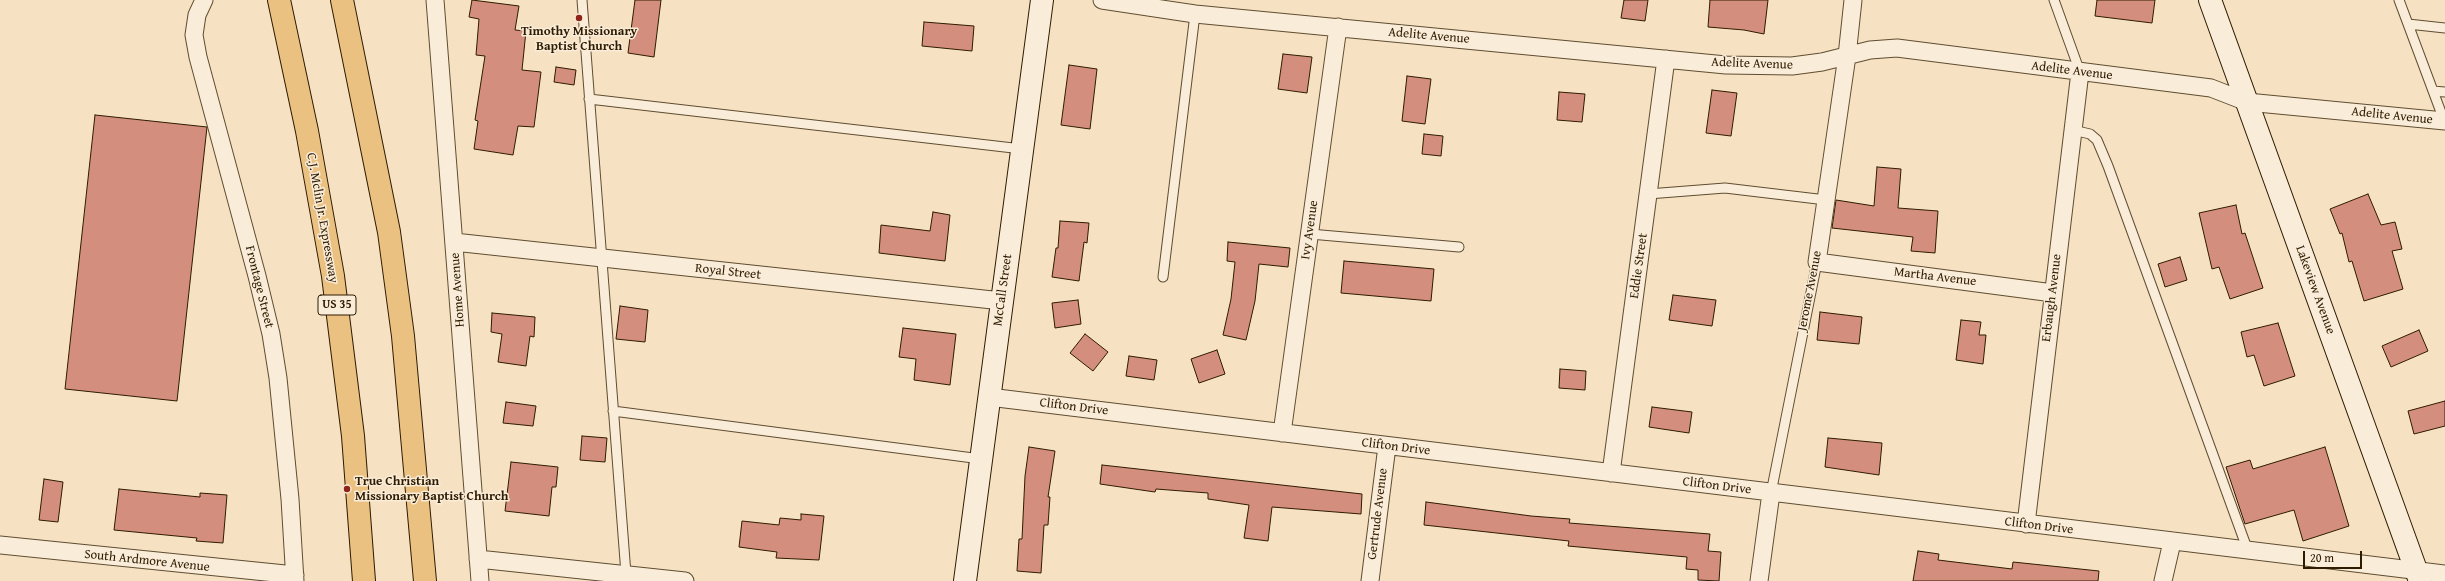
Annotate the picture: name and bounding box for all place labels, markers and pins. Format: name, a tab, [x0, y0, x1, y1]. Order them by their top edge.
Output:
marker: Timothy Missionary Baptist Church	[574, 13, 584, 23]
place label: Timothy Missionary Baptist Church	[521, 24, 637, 55]
place label: True Christian Missionary Baptist Church	[355, 474, 508, 505]
marker: True Christian Missionary Baptist Church	[342, 484, 352, 494]

